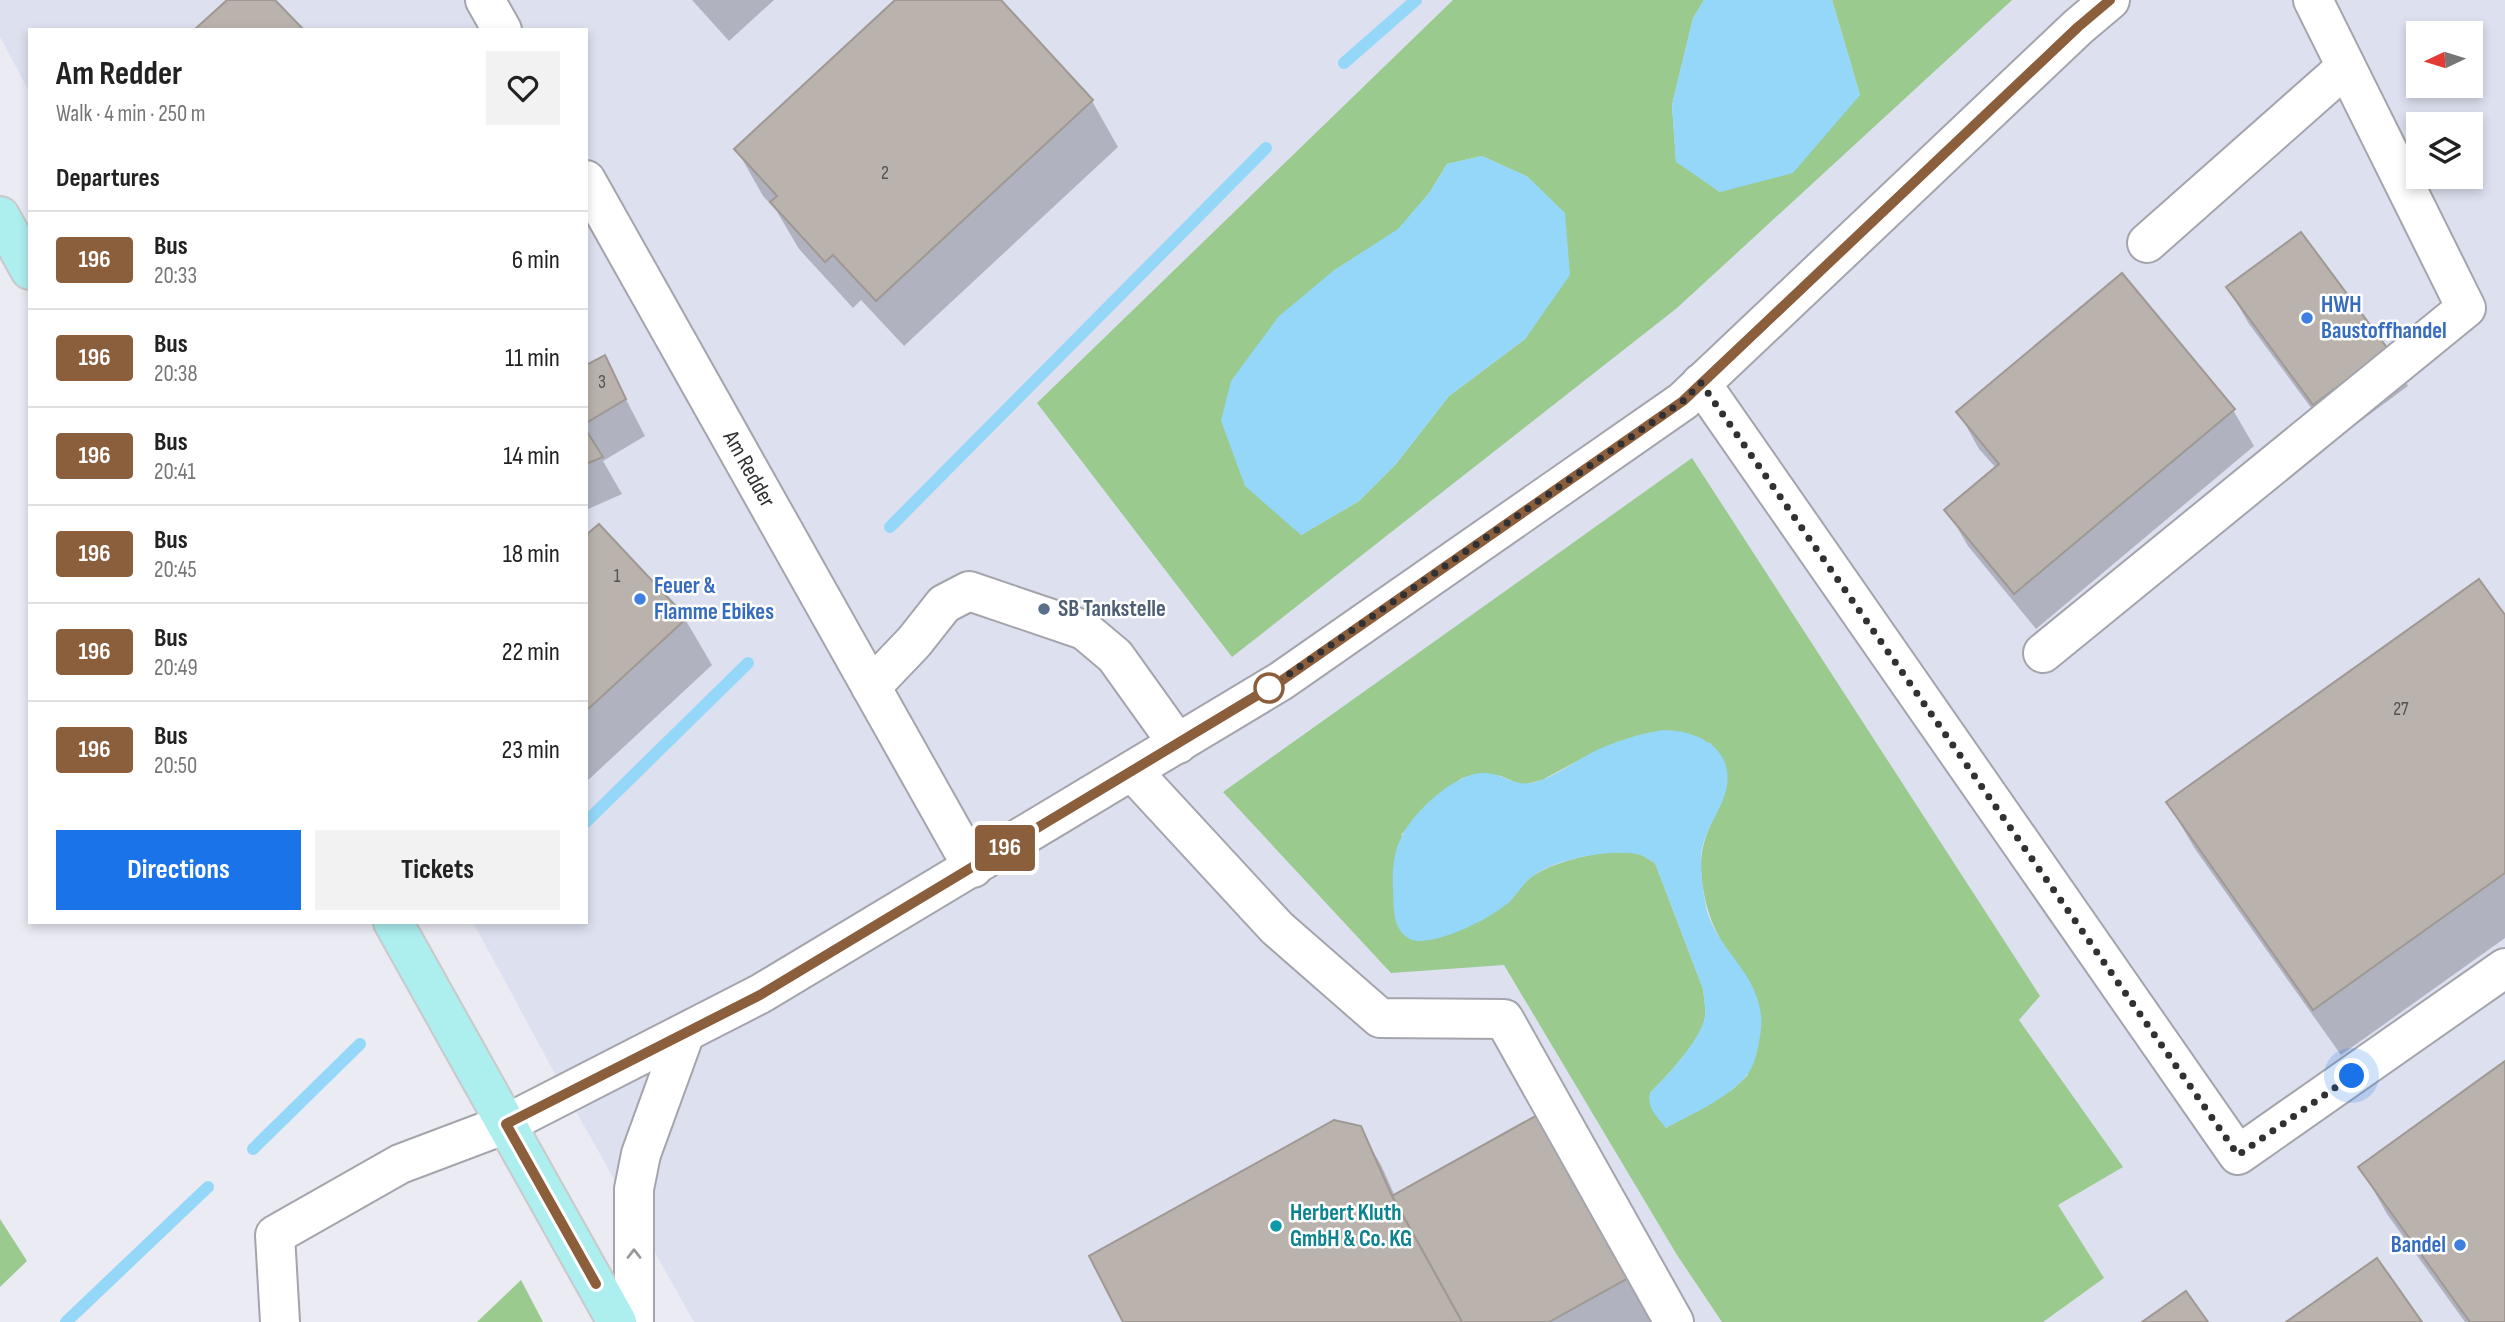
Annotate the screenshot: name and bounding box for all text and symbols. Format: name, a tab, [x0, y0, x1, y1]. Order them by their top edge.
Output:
north arrow	[2406, 21, 2483, 98]
map controls	[2406, 21, 2483, 189]
button: heart	[486, 51, 560, 125]
text: Am Redder	[56, 54, 182, 94]
text: Walk · 4 min · 250 m	[56, 100, 206, 128]
button: layers	[2406, 112, 2483, 189]
house number: 2	[881, 162, 889, 185]
text: Departures	[56, 163, 160, 194]
text: Bus	[154, 231, 188, 262]
text: 196	[78, 245, 111, 274]
text: 6 min	[512, 245, 560, 276]
text: 20:33	[154, 262, 197, 290]
place label: HWH Baustoffhandel	[2321, 291, 2447, 345]
marker: HWH Baustoffhandel	[2299, 310, 2315, 326]
text: Bus	[154, 329, 188, 360]
text: 196	[78, 343, 111, 372]
text: 11 min	[505, 343, 560, 374]
text: 20:38	[154, 360, 198, 388]
house number: 3	[598, 371, 606, 394]
street label: Am Redder	[716, 425, 782, 513]
text: Bus	[154, 427, 188, 458]
text: 196	[78, 441, 111, 470]
text: 14 min	[503, 441, 560, 472]
text: 20:41	[154, 458, 196, 486]
text: Bus	[154, 525, 188, 556]
text: 196	[78, 539, 111, 568]
text: 18 min	[503, 539, 560, 570]
text: 20:45	[154, 556, 197, 584]
house number: 1	[614, 565, 621, 588]
place label: Feuer & Flamme Ebikes	[654, 572, 774, 626]
marker: Feuer & Flamme Ebikes	[632, 591, 648, 607]
place label: SB Tankstelle	[1058, 595, 1166, 623]
marker: SB Tankstelle	[1036, 601, 1052, 617]
text: Bus	[154, 623, 188, 654]
text: 196	[78, 637, 111, 666]
text: 22 min	[502, 637, 560, 668]
text: 20:49	[154, 654, 198, 682]
unlabelled marker	[1254, 673, 1284, 703]
house number: 27	[2393, 698, 2409, 721]
text: Bus	[154, 721, 188, 752]
text: 196	[78, 735, 111, 764]
text: 23 min	[502, 735, 560, 766]
text: 20:50	[154, 752, 197, 780]
line badge: 196	[965, 825, 1045, 871]
button: Directions	[56, 830, 301, 910]
button: Tickets	[315, 830, 560, 910]
text: 196	[989, 833, 1021, 862]
your location	[2334, 1058, 2369, 1093]
place label: Herbert Kluth GmbH & Co. KG	[1290, 1199, 1412, 1253]
marker: Herbert Kluth GmbH & Co. KG	[1268, 1218, 1284, 1234]
place label: Bandel	[2391, 1231, 2446, 1259]
marker: Bandel	[2452, 1237, 2468, 1253]
one-way arrow	[626, 1248, 642, 1259]

